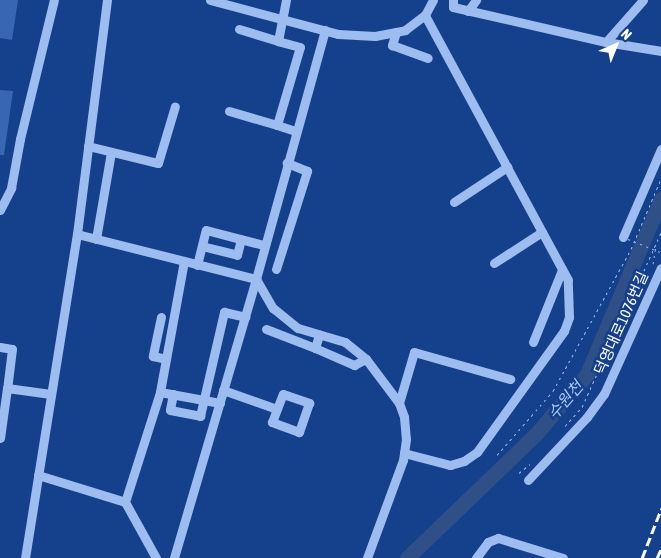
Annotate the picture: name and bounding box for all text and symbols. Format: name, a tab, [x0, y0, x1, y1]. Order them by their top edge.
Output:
north arrow	[591, 20, 641, 70]
text: N	[618, 26, 635, 43]
street label: 덕영대로1076번길	[590, 269, 652, 377]
water label: 수원천	[543, 377, 587, 423]

